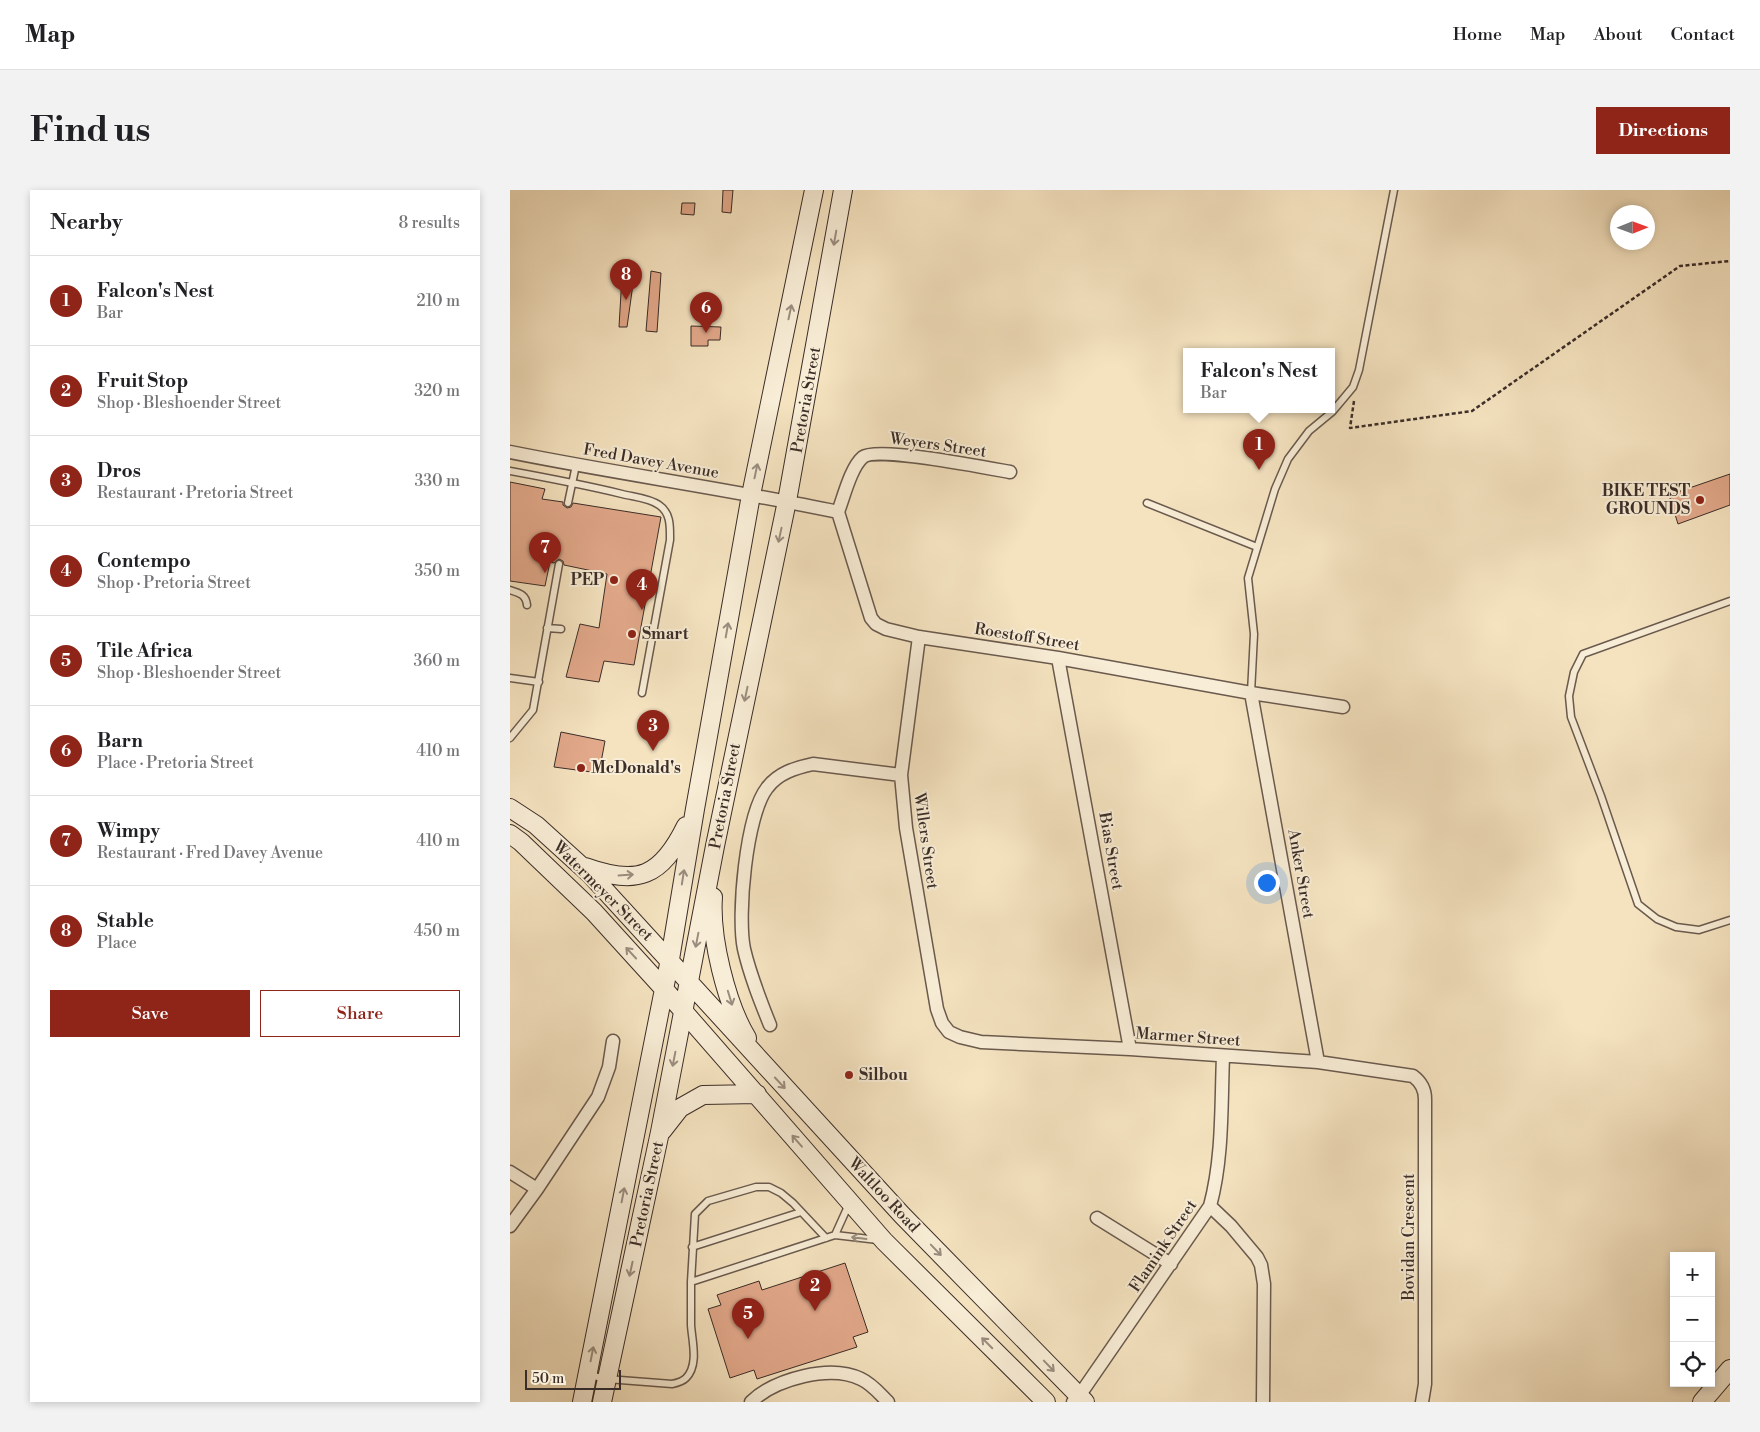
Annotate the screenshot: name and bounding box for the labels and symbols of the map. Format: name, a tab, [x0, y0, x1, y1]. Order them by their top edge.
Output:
north arrow	[1610, 205, 1655, 250]
one-way arrow	[829, 230, 839, 246]
pin: 8	[610, 259, 642, 300]
pin: 6	[690, 292, 722, 333]
one-way arrow	[786, 304, 795, 320]
street label: Pretoria Street	[787, 345, 825, 455]
street label: Weyers Street	[887, 428, 988, 462]
pin: 1	[1243, 429, 1275, 470]
street label: Fred Davey Avenue	[582, 439, 720, 483]
one-way arrow	[752, 463, 762, 479]
place label: BIKE TEST GROUNDS	[1602, 481, 1690, 519]
marker: BIKE TEST GROUNDS	[1694, 494, 1706, 506]
one-way arrow	[775, 527, 784, 543]
pin: 7	[529, 532, 561, 573]
pin: 4	[626, 569, 658, 610]
place label: PEP	[570, 570, 605, 590]
marker: PEP	[608, 574, 620, 586]
street label: Roestoff Street	[973, 619, 1081, 655]
one-way arrow	[722, 623, 732, 639]
place label: Smart	[642, 624, 689, 644]
marker: Smart	[626, 628, 638, 640]
one-way arrow	[741, 686, 750, 702]
pin: 3	[637, 710, 669, 751]
street label: Pretoria Street	[705, 741, 745, 851]
place label: McDonald's	[591, 758, 681, 778]
marker: McDonald's	[575, 762, 587, 774]
street label: Willers Street	[909, 790, 943, 891]
street label: Bias Street	[1094, 810, 1128, 892]
street label: Anker Street	[1283, 827, 1319, 921]
street label: Watermeyer Street	[548, 836, 658, 946]
one-way arrow	[679, 869, 689, 885]
your location	[1254, 870, 1280, 896]
one-way arrow	[618, 871, 634, 880]
one-way arrow	[692, 931, 701, 947]
one-way arrow	[625, 946, 637, 959]
one-way arrow	[726, 989, 736, 1005]
street label: Marmer Street	[1135, 1023, 1242, 1051]
one-way arrow	[669, 1050, 679, 1066]
place label: Silbou	[859, 1065, 908, 1085]
marker: Silbou	[843, 1069, 855, 1081]
one-way arrow	[774, 1076, 786, 1089]
one-way arrow	[792, 1135, 803, 1148]
street label: Pretoria Street	[626, 1139, 668, 1249]
street label: Waltloo Road	[844, 1153, 924, 1237]
street label: Bovidan Crescent	[1399, 1173, 1419, 1302]
one-way arrow	[619, 1187, 628, 1203]
street label: Flamink Street	[1125, 1196, 1201, 1296]
one-way arrow	[851, 1233, 867, 1243]
one-way arrow	[930, 1243, 942, 1256]
one-way arrow	[626, 1261, 635, 1277]
pin: 2	[799, 1270, 831, 1311]
pin: 5	[732, 1298, 764, 1339]
one-way arrow	[981, 1337, 993, 1349]
one-way arrow	[587, 1347, 597, 1363]
one-way arrow	[1043, 1360, 1055, 1372]
scale bar	[525, 1367, 621, 1390]

